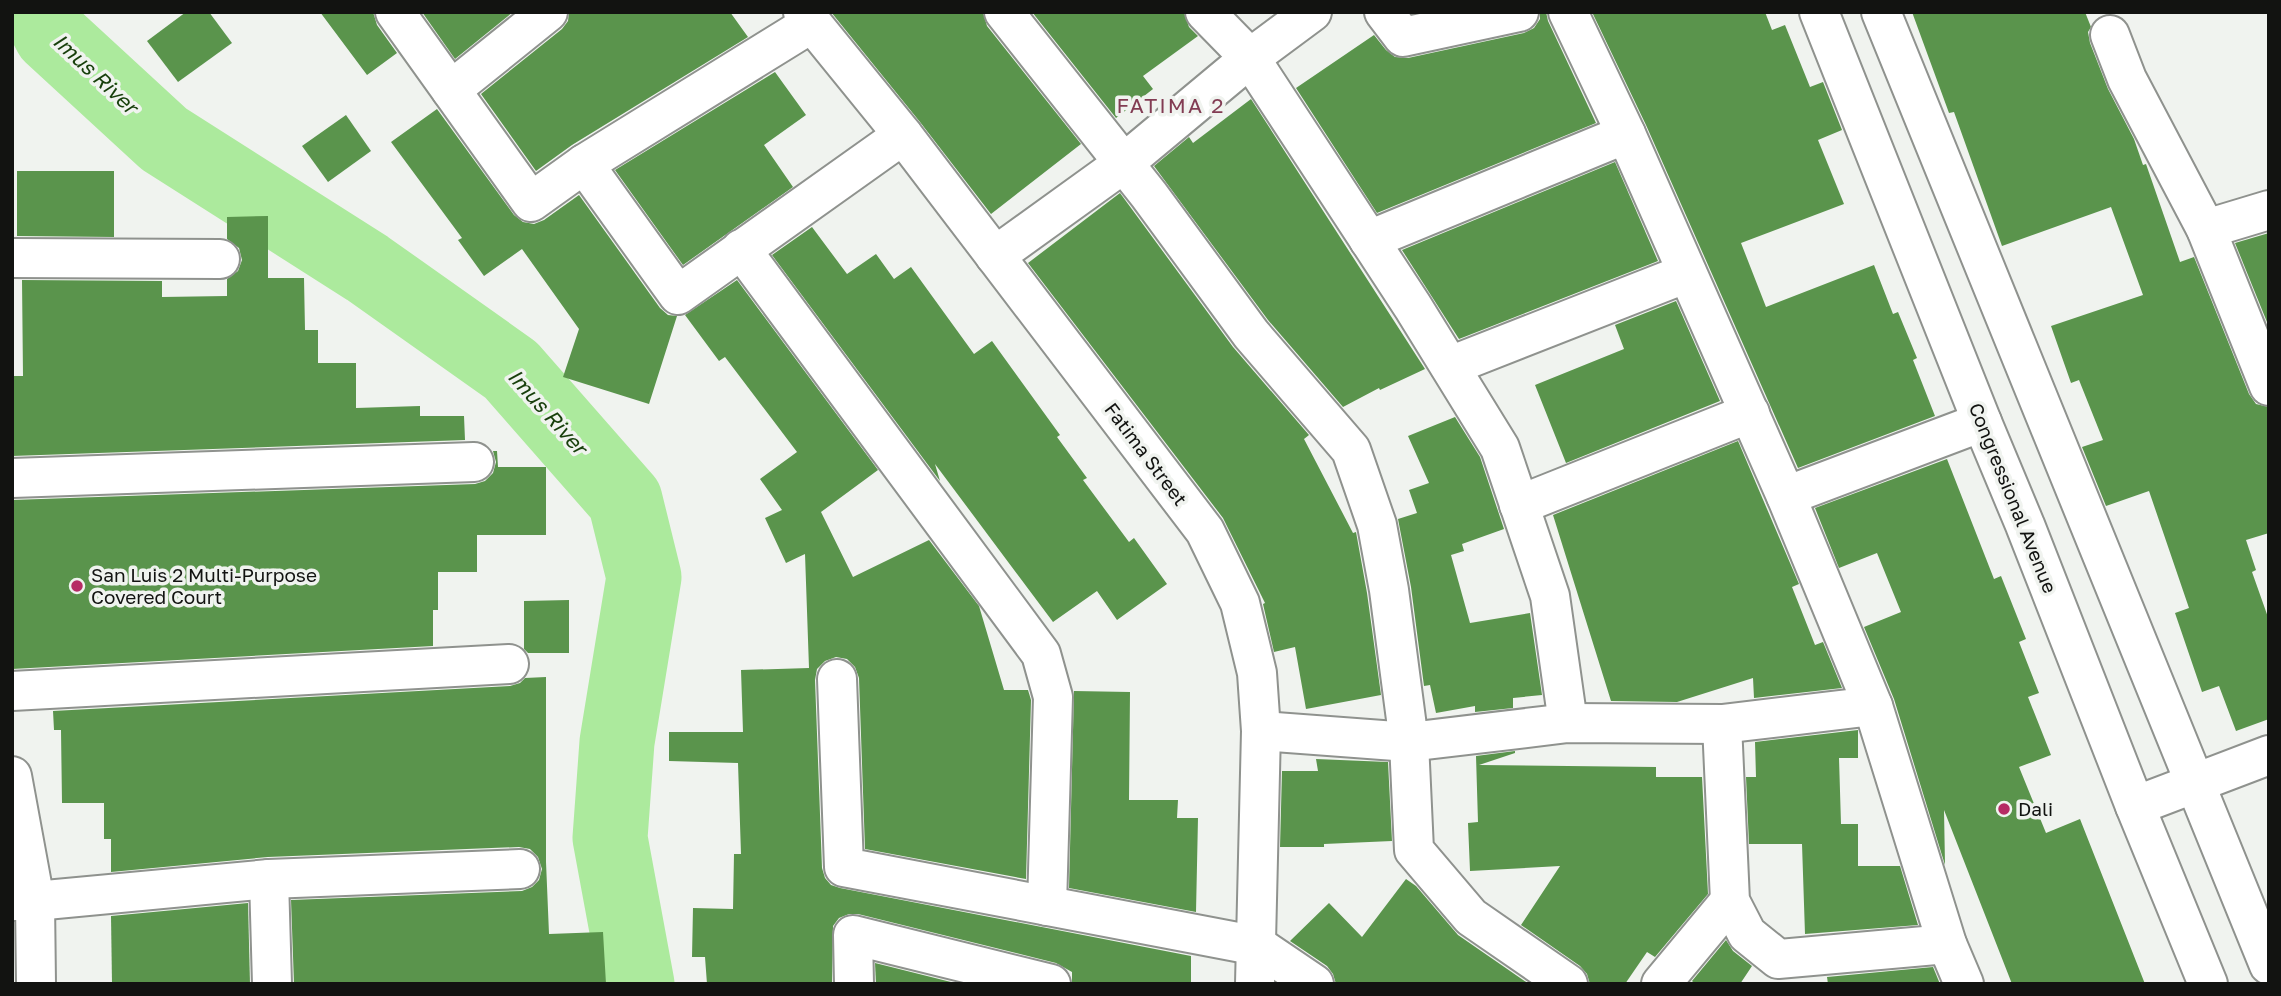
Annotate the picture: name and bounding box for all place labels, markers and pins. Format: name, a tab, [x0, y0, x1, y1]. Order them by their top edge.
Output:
place label: San Luis 2 Multi-Purpose Covered Court	[91, 563, 317, 608]
marker: San Luis 2 Multi-Purpose Covered Court	[69, 578, 85, 594]
place label: Dali	[2018, 797, 2053, 820]
marker: Dali	[1996, 801, 2012, 817]

